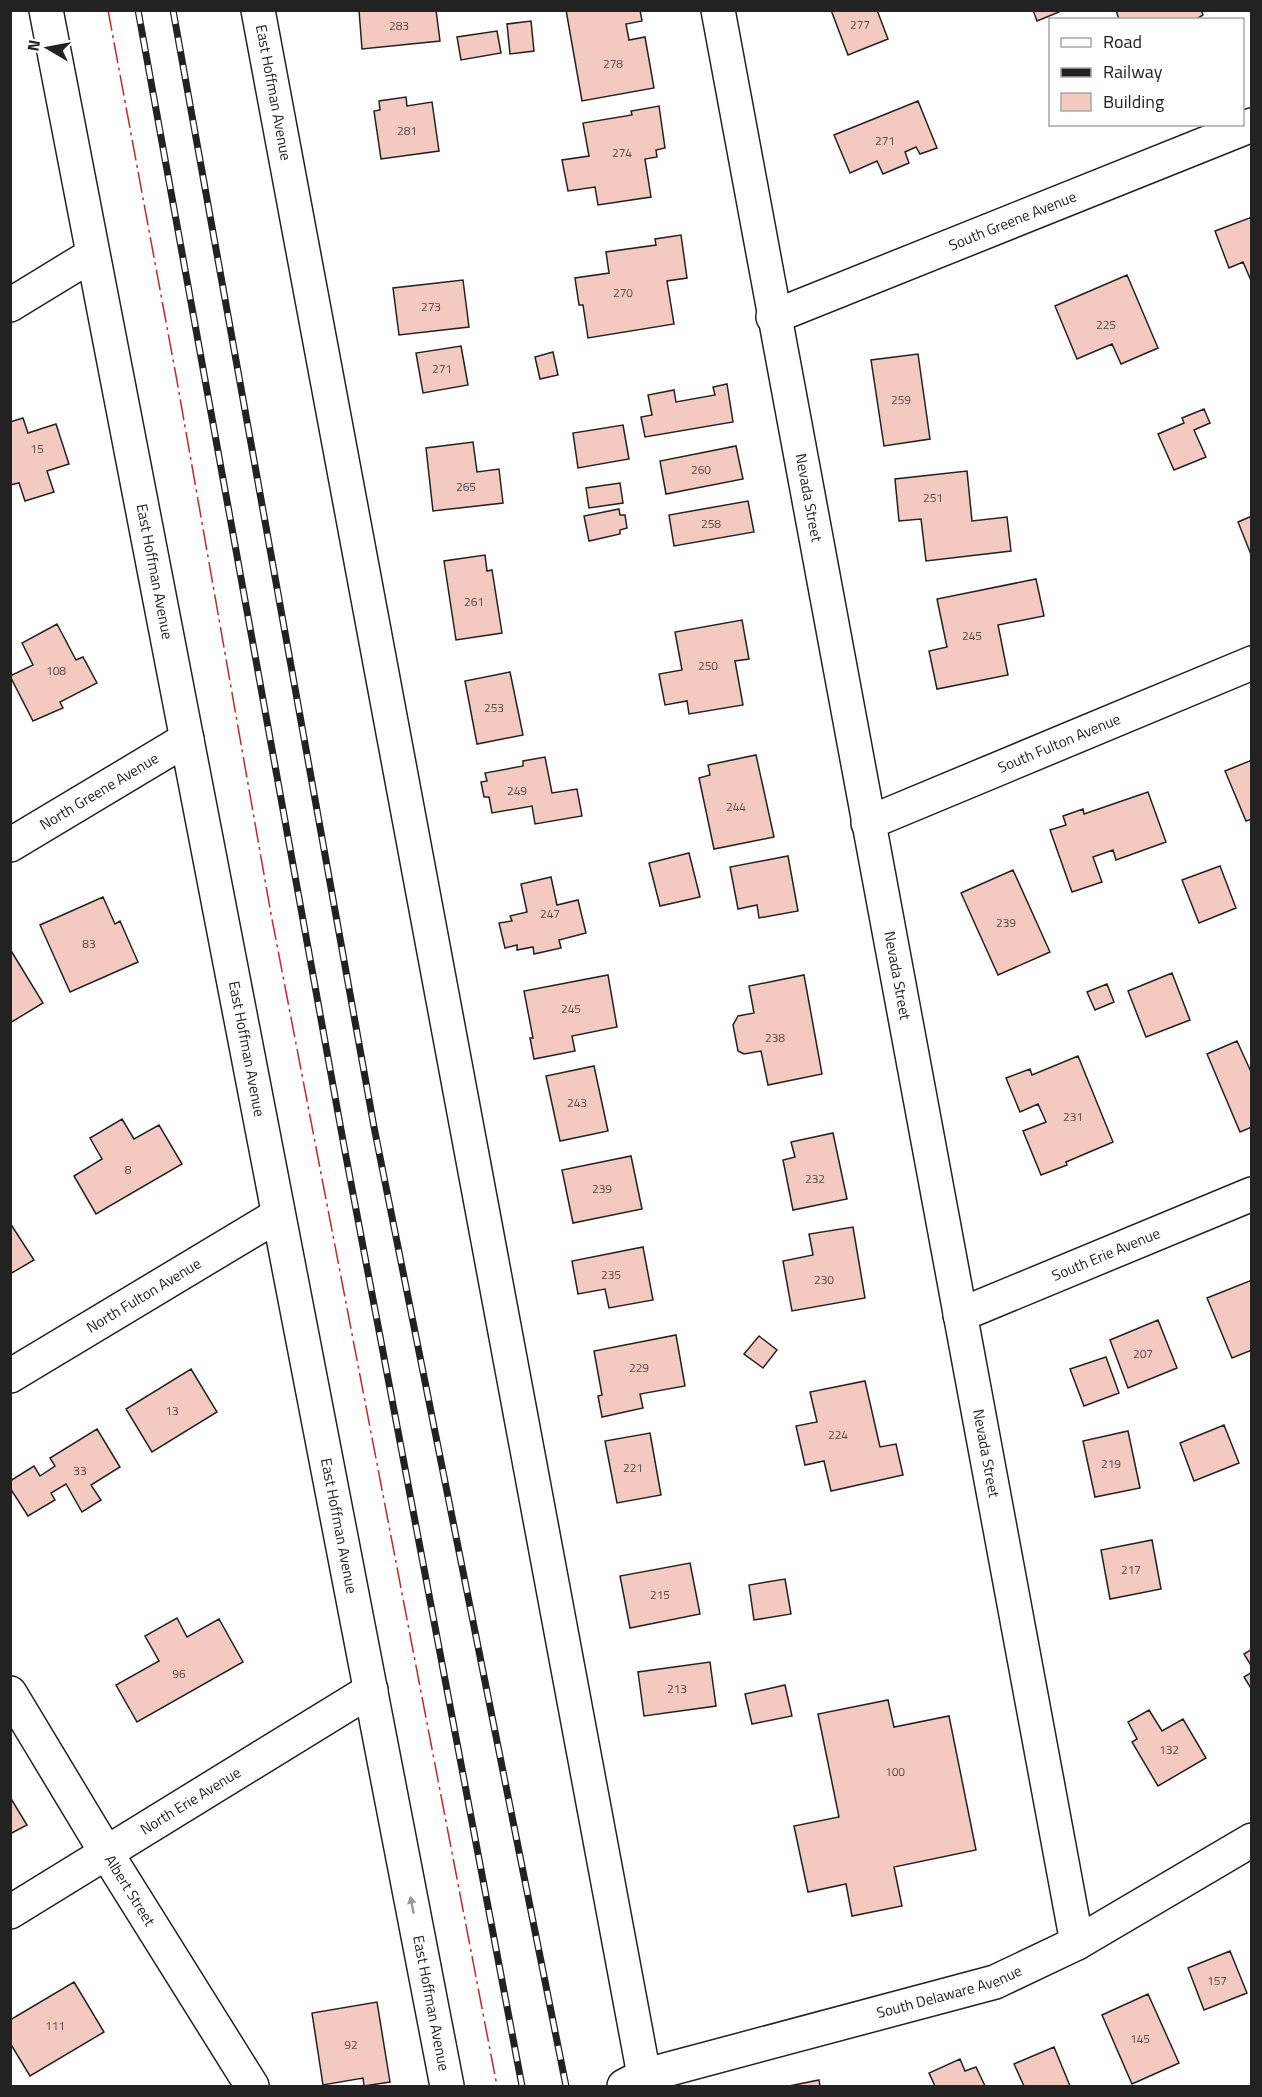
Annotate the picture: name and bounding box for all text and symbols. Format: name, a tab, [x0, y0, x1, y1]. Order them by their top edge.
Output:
house number: 277	[850, 15, 870, 34]
house number: 283	[389, 16, 409, 35]
north arrow	[18, 18, 78, 78]
legend	[1049, 18, 1244, 126]
street label: East Hoffman Avenue	[250, 23, 298, 162]
text: Road	[1103, 28, 1142, 55]
text: N	[20, 38, 46, 53]
house number: 278	[603, 54, 623, 73]
text: Railway	[1103, 58, 1163, 85]
text: Building	[1103, 88, 1164, 115]
house number: 281	[397, 121, 417, 140]
house number: 271	[875, 131, 895, 150]
house number: 274	[612, 143, 632, 162]
street label: South Greene Avenue	[945, 185, 1080, 257]
house number: 270	[613, 283, 633, 302]
house number: 273	[421, 297, 441, 316]
house number: 225	[1096, 315, 1116, 334]
house number: 271	[432, 359, 452, 378]
house number: 259	[891, 390, 911, 409]
house number: 15	[30, 439, 44, 458]
street label: Nevada Street	[790, 451, 829, 544]
house number: 260	[691, 460, 711, 479]
house number: 265	[456, 477, 476, 496]
house number: 251	[923, 488, 943, 507]
street label: East Hoffman Avenue	[131, 502, 179, 641]
house number: 258	[701, 514, 721, 533]
house number: 261	[464, 592, 484, 611]
house number: 245	[962, 626, 982, 645]
house number: 250	[698, 656, 718, 675]
house number: 108	[46, 661, 66, 680]
house number: 253	[484, 698, 504, 717]
street label: South Fulton Avenue	[994, 707, 1124, 779]
street label: North Greene Avenue	[35, 747, 163, 836]
house number: 249	[507, 781, 527, 800]
house number: 244	[726, 797, 746, 816]
house number: 247	[540, 904, 560, 923]
house number: 239	[996, 913, 1016, 932]
street label: Nevada Street	[878, 929, 917, 1022]
house number: 83	[82, 934, 96, 953]
street label: East Hoffman Avenue	[223, 979, 271, 1118]
house number: 245	[561, 999, 581, 1018]
house number: 238	[765, 1028, 785, 1047]
house number: 243	[567, 1093, 587, 1112]
house number: 231	[1063, 1107, 1083, 1126]
house number: 8	[125, 1160, 132, 1179]
house number: 232	[805, 1169, 825, 1188]
house number: 239	[592, 1179, 612, 1198]
street label: South Erie Avenue	[1048, 1221, 1163, 1287]
street label: North Fulton Avenue	[82, 1252, 205, 1339]
house number: 235	[601, 1265, 621, 1284]
house number: 230	[814, 1270, 834, 1289]
house number: 207	[1133, 1344, 1153, 1363]
house number: 229	[629, 1358, 649, 1377]
house number: 13	[165, 1401, 179, 1420]
street label: Nevada Street	[967, 1407, 1006, 1500]
house number: 224	[828, 1425, 848, 1444]
house number: 219	[1101, 1454, 1121, 1473]
street label: East Hoffman Avenue	[315, 1456, 364, 1596]
house number: 221	[623, 1458, 643, 1477]
house number: 33	[73, 1461, 87, 1480]
house number: 217	[1121, 1560, 1141, 1579]
house number: 215	[650, 1585, 670, 1604]
house number: 96	[172, 1664, 186, 1683]
house number: 213	[667, 1679, 687, 1698]
house number: 132	[1159, 1740, 1179, 1759]
street label: North Erie Avenue	[136, 1761, 245, 1840]
house number: 100	[885, 1762, 905, 1781]
street label: Albert Street	[99, 1850, 162, 1931]
one-way arrow	[407, 1896, 416, 1915]
street label: East Hoffman Avenue	[407, 1933, 456, 2073]
street label: South Delaware Avenue	[874, 1959, 1025, 2024]
house number: 157	[1207, 1971, 1227, 1990]
house number: 111	[45, 2016, 65, 2035]
house number: 145	[1130, 2029, 1150, 2048]
house number: 92	[344, 2035, 358, 2054]

